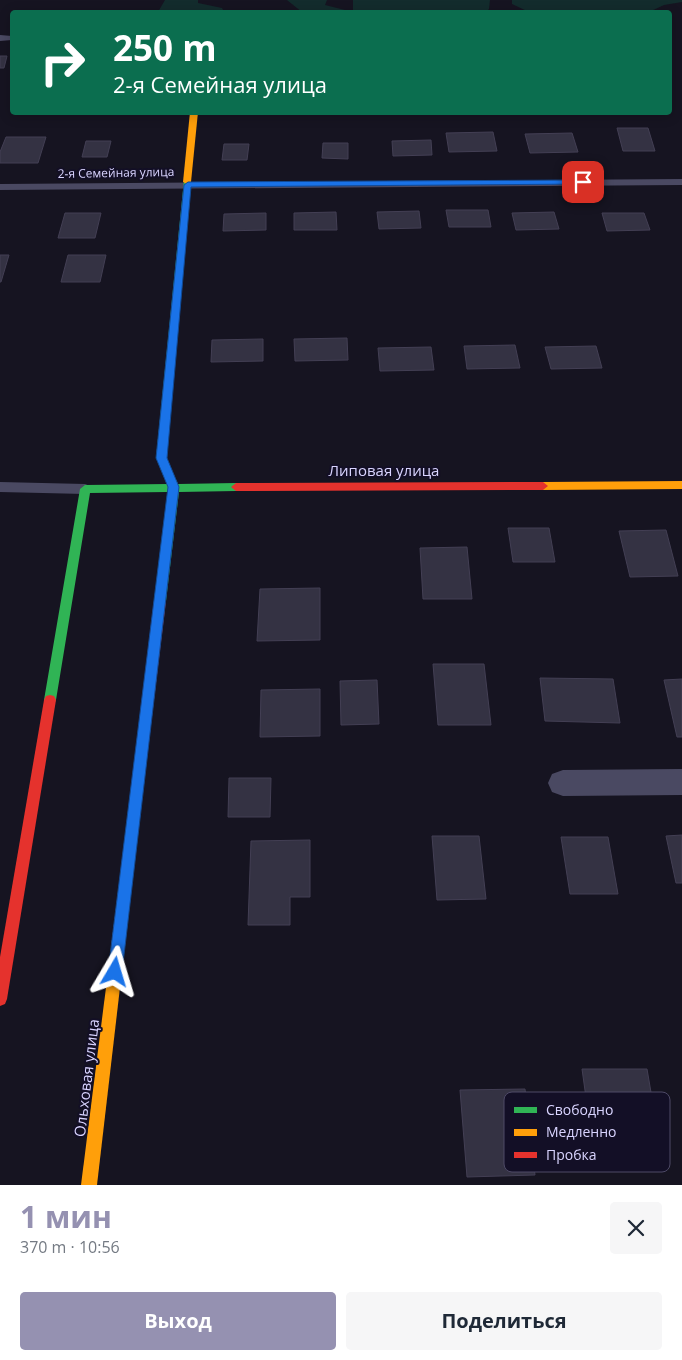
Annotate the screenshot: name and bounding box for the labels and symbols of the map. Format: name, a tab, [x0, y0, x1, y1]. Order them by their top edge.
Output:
pin	[562, 161, 604, 203]
street label: 2-я Семейная улица	[58, 163, 174, 182]
street label: Липовая улица	[329, 460, 439, 480]
position arrow	[88, 945, 140, 997]
street label: Ольховая улица	[69, 1018, 103, 1138]
legend	[504, 1092, 670, 1172]
text: Свободно	[546, 1100, 613, 1119]
text: Медленно	[546, 1122, 617, 1141]
text: Пробка	[546, 1145, 597, 1164]

